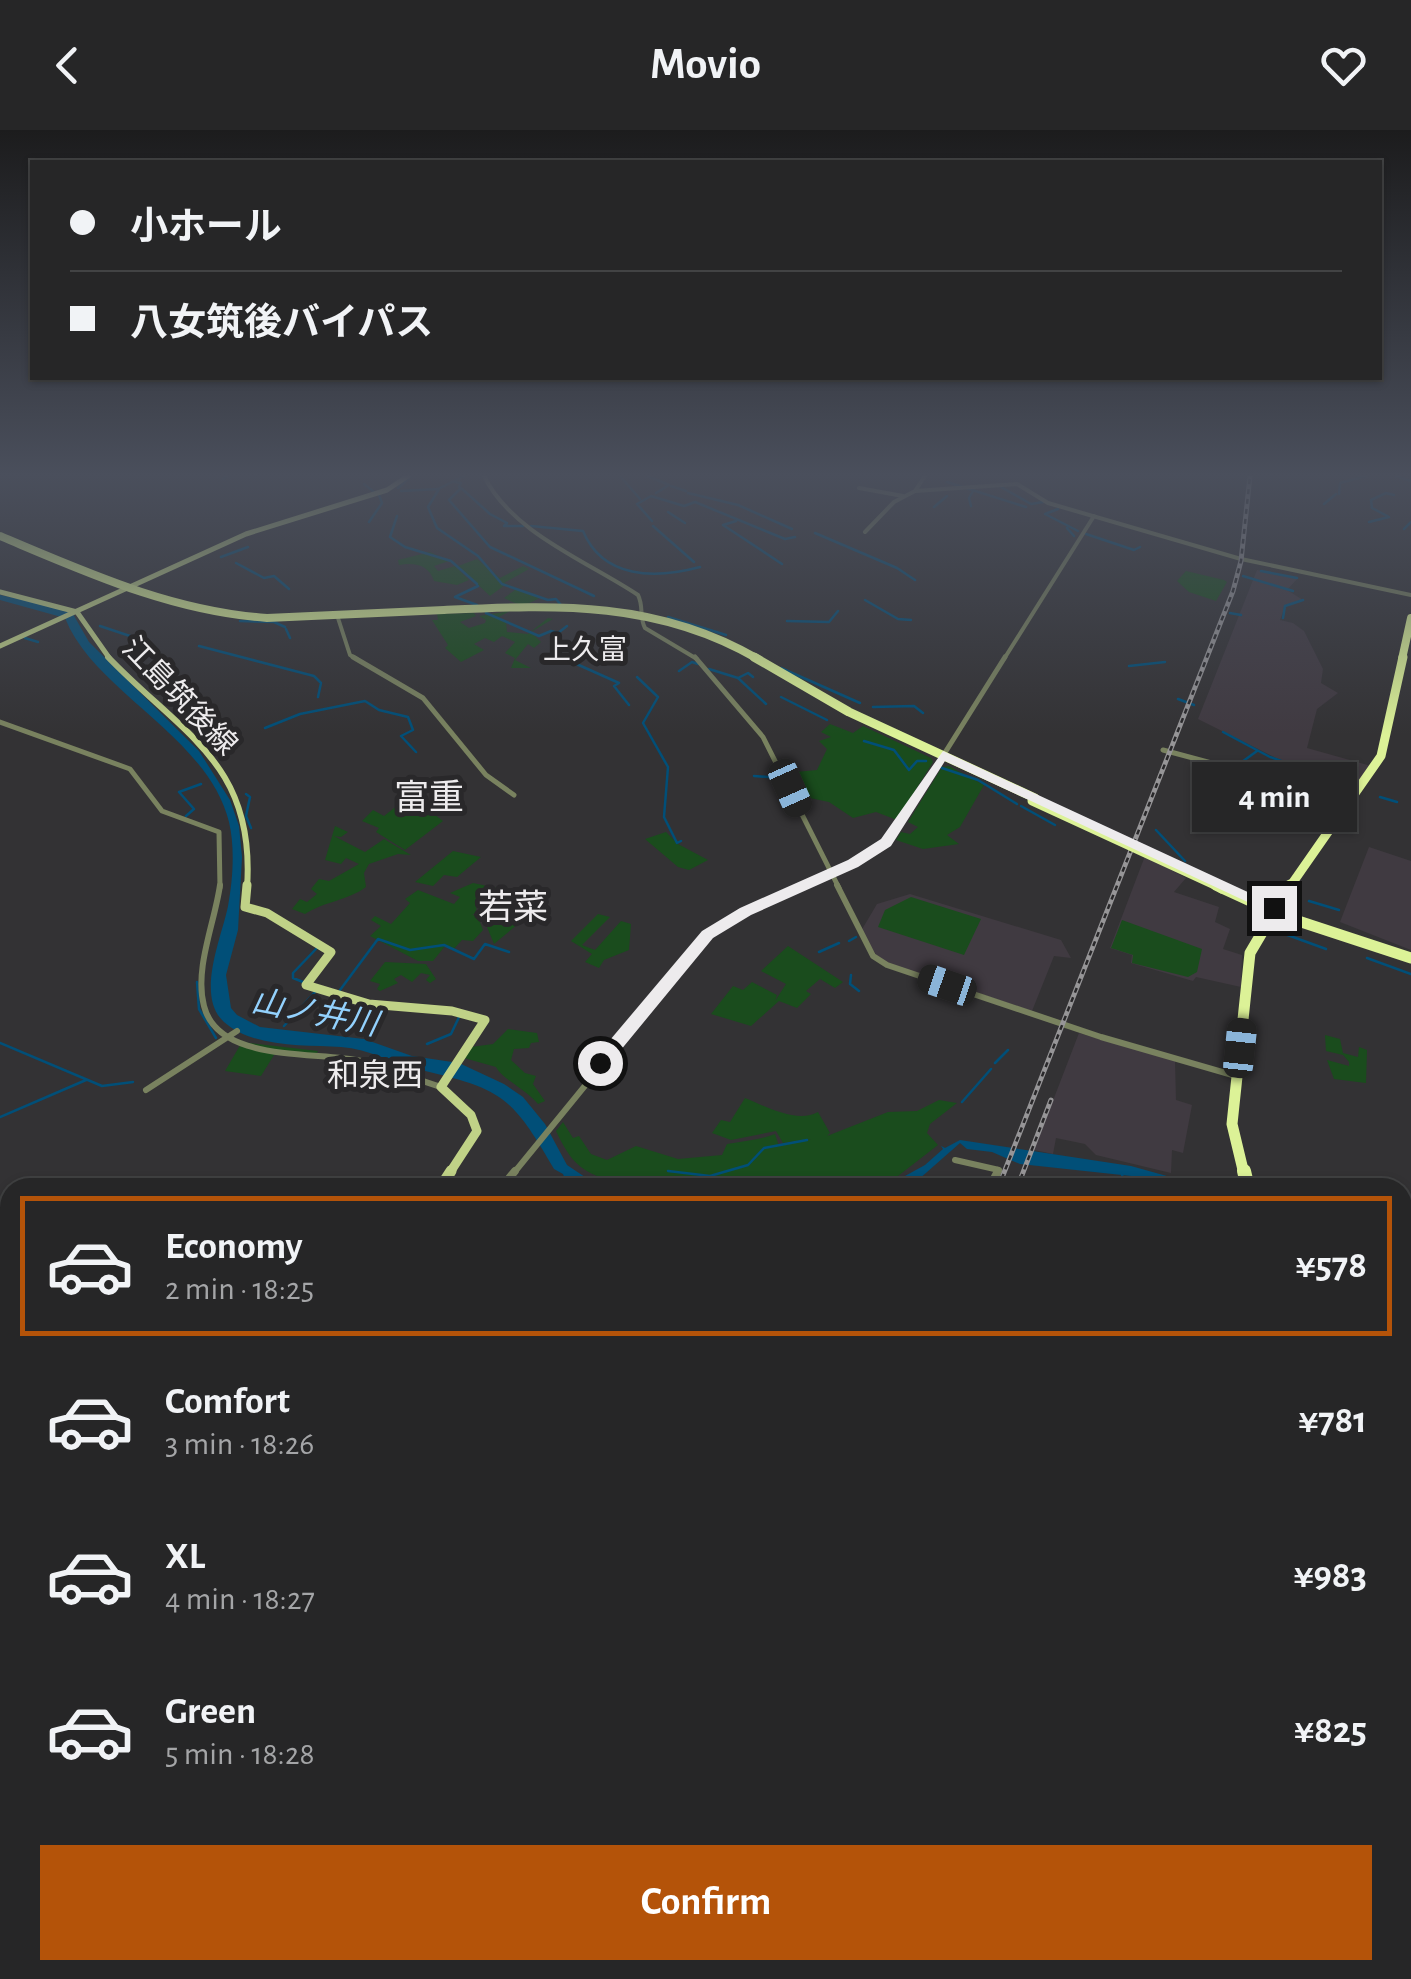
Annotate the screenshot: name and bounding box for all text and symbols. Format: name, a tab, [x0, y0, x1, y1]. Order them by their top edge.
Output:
icon: back	[40, 38, 95, 93]
icon: heart	[1316, 38, 1371, 93]
text: Movio	[650, 42, 761, 87]
text: 小ホール	[130, 209, 282, 247]
text: 八女筑後バイパス	[130, 305, 433, 343]
street label: 江島筑後線	[116, 631, 244, 761]
district label: 上久富	[543, 635, 627, 665]
car	[764, 754, 816, 822]
callout: 4 min	[1192, 763, 1356, 833]
district label: 富重	[394, 779, 464, 816]
text: 4 min	[1238, 781, 1311, 813]
route end	[1252, 886, 1297, 931]
district label: 若菜	[478, 889, 548, 926]
car	[914, 961, 980, 1009]
water label: 山ノ井川	[249, 984, 384, 1041]
car	[1222, 1017, 1258, 1079]
route start	[578, 1041, 623, 1086]
district label: 和泉西	[327, 1058, 423, 1092]
icon: car	[45, 1221, 135, 1311]
text: Economy	[165, 1228, 303, 1266]
text: ¥578	[1295, 1247, 1367, 1285]
text: 2 min · 18:25	[165, 1273, 314, 1305]
icon: car	[45, 1376, 135, 1466]
text: Comfort	[165, 1383, 290, 1421]
text: ¥781	[1298, 1402, 1367, 1440]
text: 3 min · 18:26	[165, 1428, 314, 1460]
icon: car	[45, 1531, 135, 1621]
text: XL	[165, 1538, 205, 1576]
text: ¥983	[1294, 1557, 1367, 1595]
text: 4 min · 18:27	[165, 1583, 315, 1615]
icon: car	[45, 1686, 135, 1776]
text: Green	[165, 1693, 256, 1731]
text: ¥825	[1294, 1712, 1367, 1750]
text: 5 min · 18:28	[165, 1738, 315, 1770]
button: Confirm	[40, 1845, 1372, 1960]

